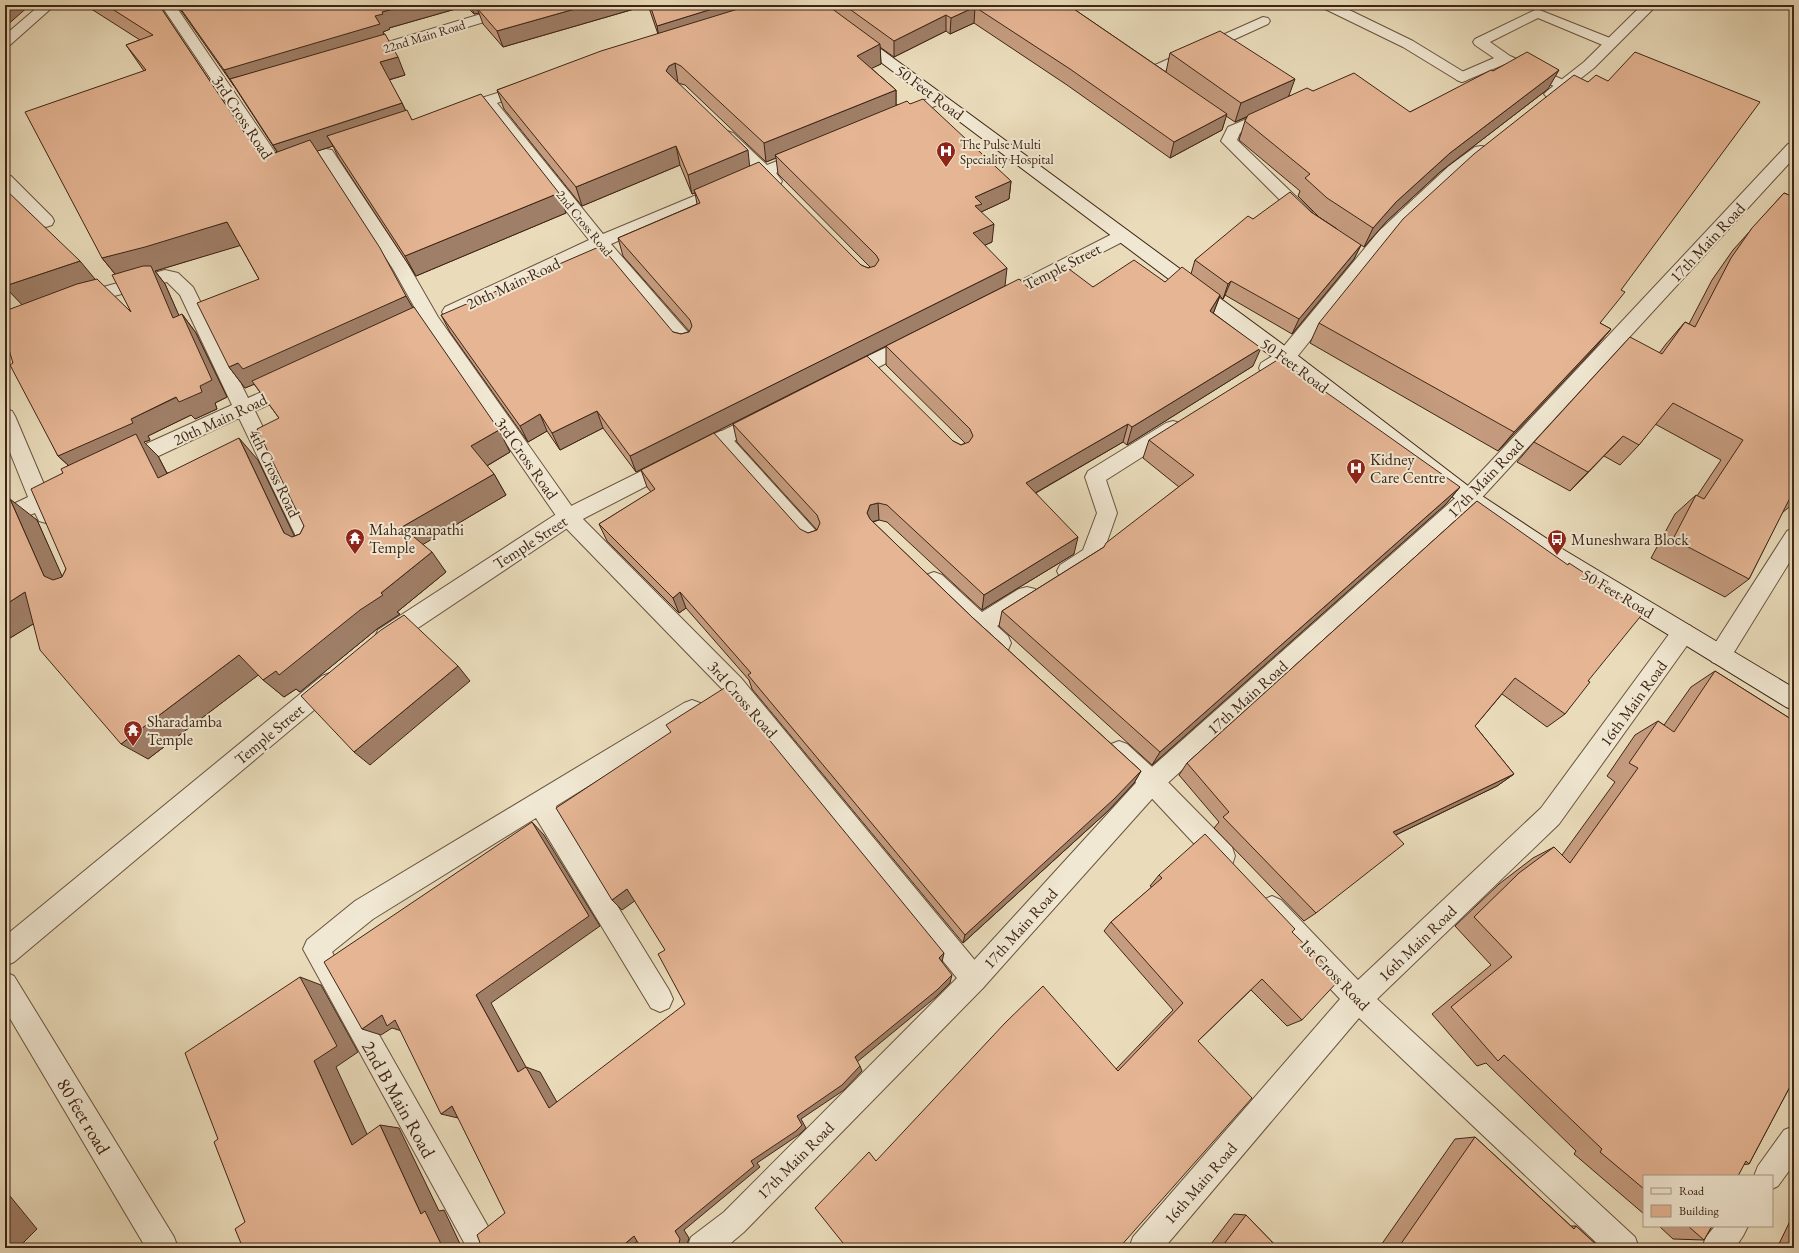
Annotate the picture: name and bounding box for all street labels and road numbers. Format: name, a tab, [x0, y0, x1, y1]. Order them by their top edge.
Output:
street label: 22nd Main Road	[381, 16, 468, 57]
street label: 50 Feet Road	[891, 60, 969, 125]
street label: 3rd Cross Road	[208, 71, 278, 164]
street label: 2nd Cross Road	[553, 187, 617, 260]
street label: 17th Main Road	[1665, 197, 1750, 287]
street label: Temple Street	[1020, 238, 1105, 295]
street label: 20th Main Road	[463, 252, 564, 314]
street label: 50 Feet Road	[1256, 333, 1334, 398]
street label: 20th Main Road	[170, 388, 271, 450]
street label: 3rd Cross Road	[490, 413, 563, 504]
street label: 4th Cross Road	[244, 426, 305, 522]
street label: 17th Main Road	[1443, 434, 1529, 522]
street label: Temple Street	[489, 511, 571, 574]
street label: 50 Feet Road	[1578, 564, 1658, 624]
street label: 17th Main Road	[1203, 655, 1293, 739]
street label: 16th Main Road	[1595, 655, 1672, 750]
street label: 3rd Cross Road	[703, 656, 783, 743]
street label: Temple Street	[230, 699, 308, 769]
street label: 17th Main Road	[979, 883, 1063, 973]
street label: 16th Main Road	[1374, 900, 1462, 986]
street label: 1st Cross Road	[1295, 934, 1375, 1016]
street label: 2nd B Main Road	[356, 1036, 441, 1163]
street label: 80 feet road	[51, 1074, 116, 1159]
street label: 17th Main Road	[752, 1116, 839, 1204]
street label: 16th Main Road	[1159, 1138, 1242, 1228]

